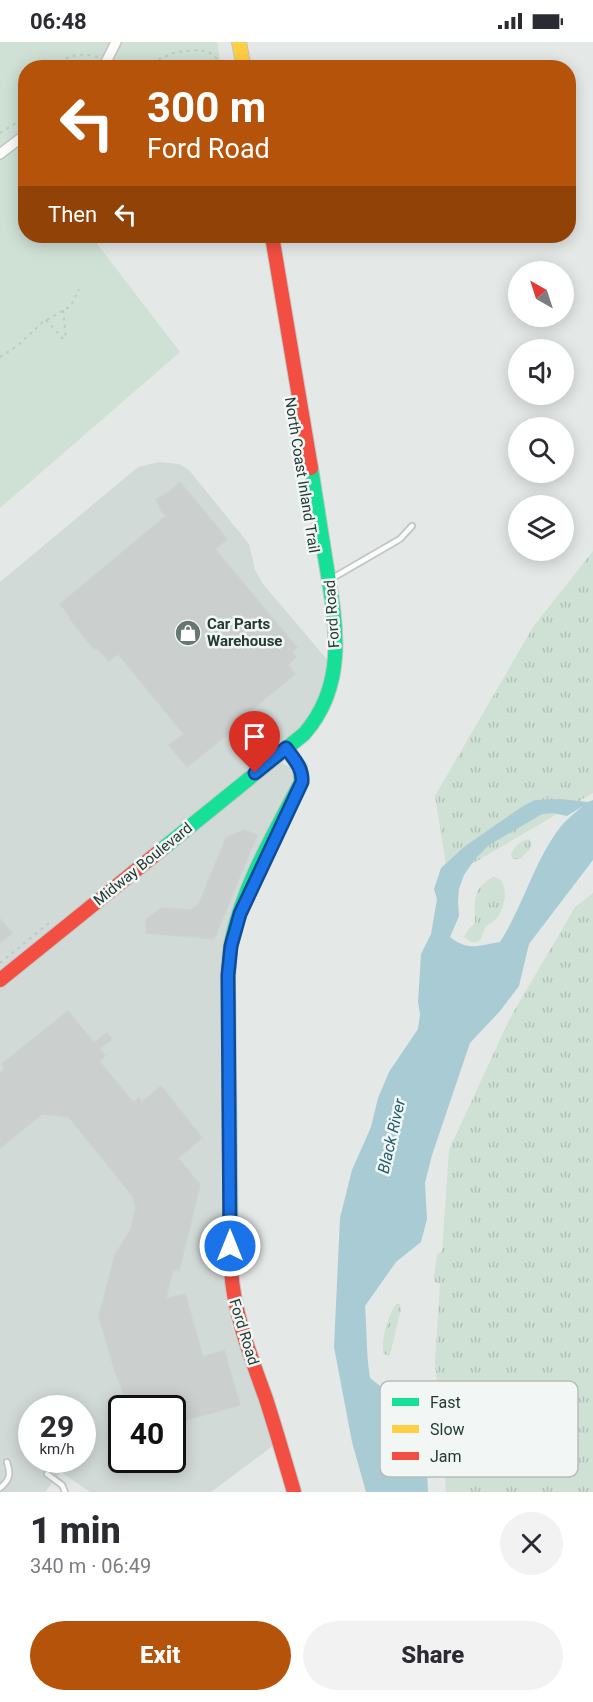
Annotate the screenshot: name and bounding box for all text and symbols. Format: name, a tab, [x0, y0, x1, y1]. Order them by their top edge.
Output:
text: 06:48	[30, 9, 87, 34]
text: 300 m	[147, 83, 266, 132]
icon: left	[48, 84, 126, 162]
text: Ford Road	[147, 133, 270, 165]
icon: left	[109, 198, 142, 231]
text: Then	[48, 202, 97, 227]
north arrow	[508, 261, 574, 327]
map controls	[508, 261, 574, 561]
button: sound	[508, 339, 574, 405]
street label: North Coast Inland Trail	[281, 396, 323, 554]
button: search	[508, 417, 574, 483]
button: layers	[508, 495, 574, 561]
street label: Ford Road	[321, 579, 343, 649]
place label: Car Parts Warehouse	[207, 615, 282, 650]
shop icon: Car Parts Warehouse	[173, 618, 203, 648]
pin	[229, 711, 280, 773]
icon: arrive	[238, 720, 271, 753]
street label: Midway Boulevard	[90, 819, 196, 909]
water label: Black River	[374, 1096, 409, 1175]
position arrow	[198, 1214, 262, 1278]
street label: Ford Road	[225, 1297, 263, 1367]
legend	[380, 1381, 578, 1477]
text: Fast	[430, 1393, 461, 1412]
speed limit sign: 40	[108, 1395, 186, 1473]
text: 29	[40, 1409, 74, 1444]
text: Slow	[430, 1420, 465, 1439]
text: km/h	[39, 1440, 75, 1458]
text: Jam	[430, 1447, 462, 1466]
text: 1 min	[30, 1510, 121, 1552]
button: close	[500, 1512, 563, 1575]
text: 340 m · 06:49	[30, 1554, 151, 1578]
button: Exit	[30, 1621, 291, 1690]
button: Share	[303, 1621, 563, 1690]

